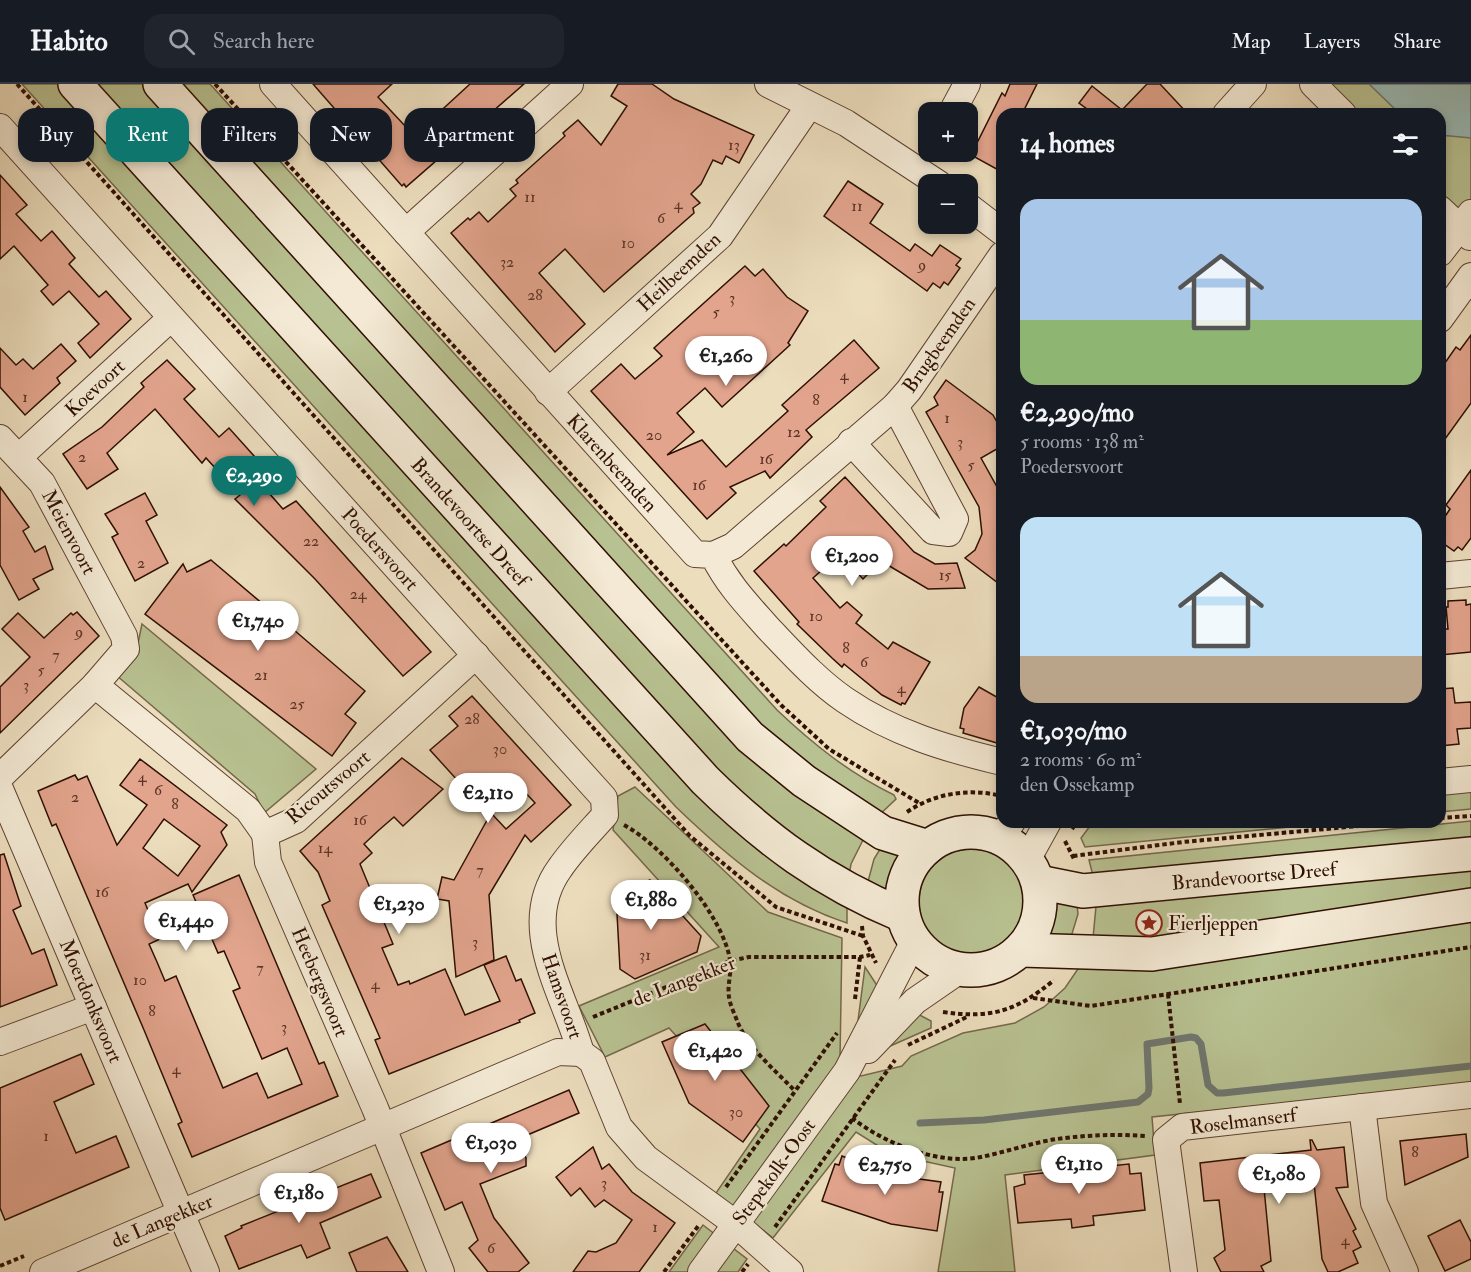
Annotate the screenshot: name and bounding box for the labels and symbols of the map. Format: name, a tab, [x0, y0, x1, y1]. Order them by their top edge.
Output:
house number: 13	[728, 135, 740, 155]
house number: 11	[524, 187, 536, 207]
house number: 4	[674, 194, 684, 214]
house number: 11	[851, 196, 863, 216]
house number: 6	[657, 208, 666, 228]
street label: Heilbeemden	[632, 227, 726, 317]
house number: 10	[621, 233, 635, 253]
house number: 32	[500, 252, 514, 272]
house number: 9	[917, 255, 926, 275]
house number: 28	[527, 285, 543, 305]
house number: 3	[729, 288, 735, 308]
street label: Brugbeemden	[897, 292, 981, 398]
house number: 5	[712, 302, 720, 322]
pin: €1,260	[677, 336, 775, 387]
street label: Koevoort	[60, 354, 131, 422]
house number: 4	[840, 365, 850, 385]
house number: 1	[22, 387, 28, 407]
house number: 8	[812, 390, 820, 410]
house number: 1	[944, 408, 950, 428]
street label: Klarenbeemden	[561, 409, 663, 517]
house number: 12	[787, 422, 801, 442]
house number: 20	[646, 425, 662, 445]
house number: 3	[957, 432, 963, 452]
house number: 2	[78, 447, 86, 467]
house number: 16	[759, 449, 774, 469]
street label: Brandevoortse Dreef	[405, 452, 537, 594]
house number: 5	[967, 455, 975, 475]
pin: €2,290	[205, 456, 303, 507]
house number: 16	[692, 475, 707, 495]
street label: Meienvoort	[36, 485, 102, 579]
street label: Poedersvoort	[336, 502, 424, 596]
house number: 22	[303, 531, 319, 551]
pin: €1,200	[803, 536, 901, 587]
house number: 2	[137, 553, 145, 573]
house number: 15	[939, 565, 951, 585]
house number: 24	[350, 584, 368, 604]
pin: €1,740	[209, 601, 307, 652]
house number: 10	[809, 606, 823, 626]
house number: 9	[74, 622, 83, 642]
house number: 8	[842, 638, 850, 658]
house number: 7	[52, 645, 60, 665]
house number: 6	[860, 652, 869, 672]
house number: 5	[37, 660, 45, 680]
house number: 21	[254, 665, 268, 685]
house number: 3	[23, 675, 29, 695]
house number: 4	[897, 678, 907, 698]
house number: 25	[289, 694, 305, 714]
house number: 28	[464, 709, 480, 729]
house number: 30	[493, 739, 507, 759]
street label: Ricoutsvoort	[281, 744, 376, 830]
house number: 4	[138, 767, 148, 787]
pin: €2,110	[439, 773, 537, 824]
house number: 6	[154, 780, 163, 800]
house number: 2	[71, 787, 79, 807]
house number: 8	[171, 794, 179, 814]
house number: 16	[353, 810, 368, 830]
house number: 14	[318, 838, 334, 858]
street label: Brandevoortse Dreef	[1171, 856, 1341, 896]
house number: 7	[476, 860, 484, 880]
pin: €1,880	[602, 880, 700, 931]
house number: 16	[95, 882, 110, 902]
pin: €1,230	[350, 884, 448, 935]
pin: €1,440	[137, 901, 235, 952]
place icon: Fierljeppen	[1134, 908, 1164, 938]
place label: Fierljeppen	[1168, 911, 1258, 937]
street label: Heebergsvoort	[286, 923, 355, 1041]
house number: 3	[472, 932, 478, 952]
street label: Moerdonksvoort	[54, 935, 128, 1067]
house number: 31	[639, 945, 651, 965]
street label: Hamsvoort	[536, 950, 588, 1042]
street label: de Langekker	[629, 950, 739, 1012]
house number: 7	[256, 958, 264, 978]
house number: 10	[133, 970, 147, 990]
house number: 4	[371, 974, 381, 994]
house number: 8	[148, 1001, 156, 1021]
house number: 3	[281, 1017, 287, 1037]
pin: €1,420	[666, 1031, 764, 1082]
house number: 4	[172, 1059, 182, 1079]
house number: 30	[729, 1102, 743, 1122]
street label: Roselmanserf	[1188, 1102, 1301, 1140]
street label: Stepekolk-Oost	[727, 1113, 822, 1231]
pin: €1,030	[442, 1123, 540, 1174]
house number: 1	[43, 1126, 49, 1146]
house number: 8	[1411, 1142, 1419, 1162]
pin: €1,110	[1030, 1144, 1128, 1195]
pin: €2,750	[836, 1145, 934, 1196]
pin: €1,080	[1230, 1154, 1328, 1205]
pin: €1,180	[250, 1173, 348, 1224]
house number: 3	[601, 1173, 607, 1193]
street label: de Langekker	[107, 1188, 217, 1254]
house number: 1	[652, 1217, 658, 1237]
house number: 4	[1341, 1230, 1351, 1250]
house number: 6	[487, 1238, 496, 1258]

